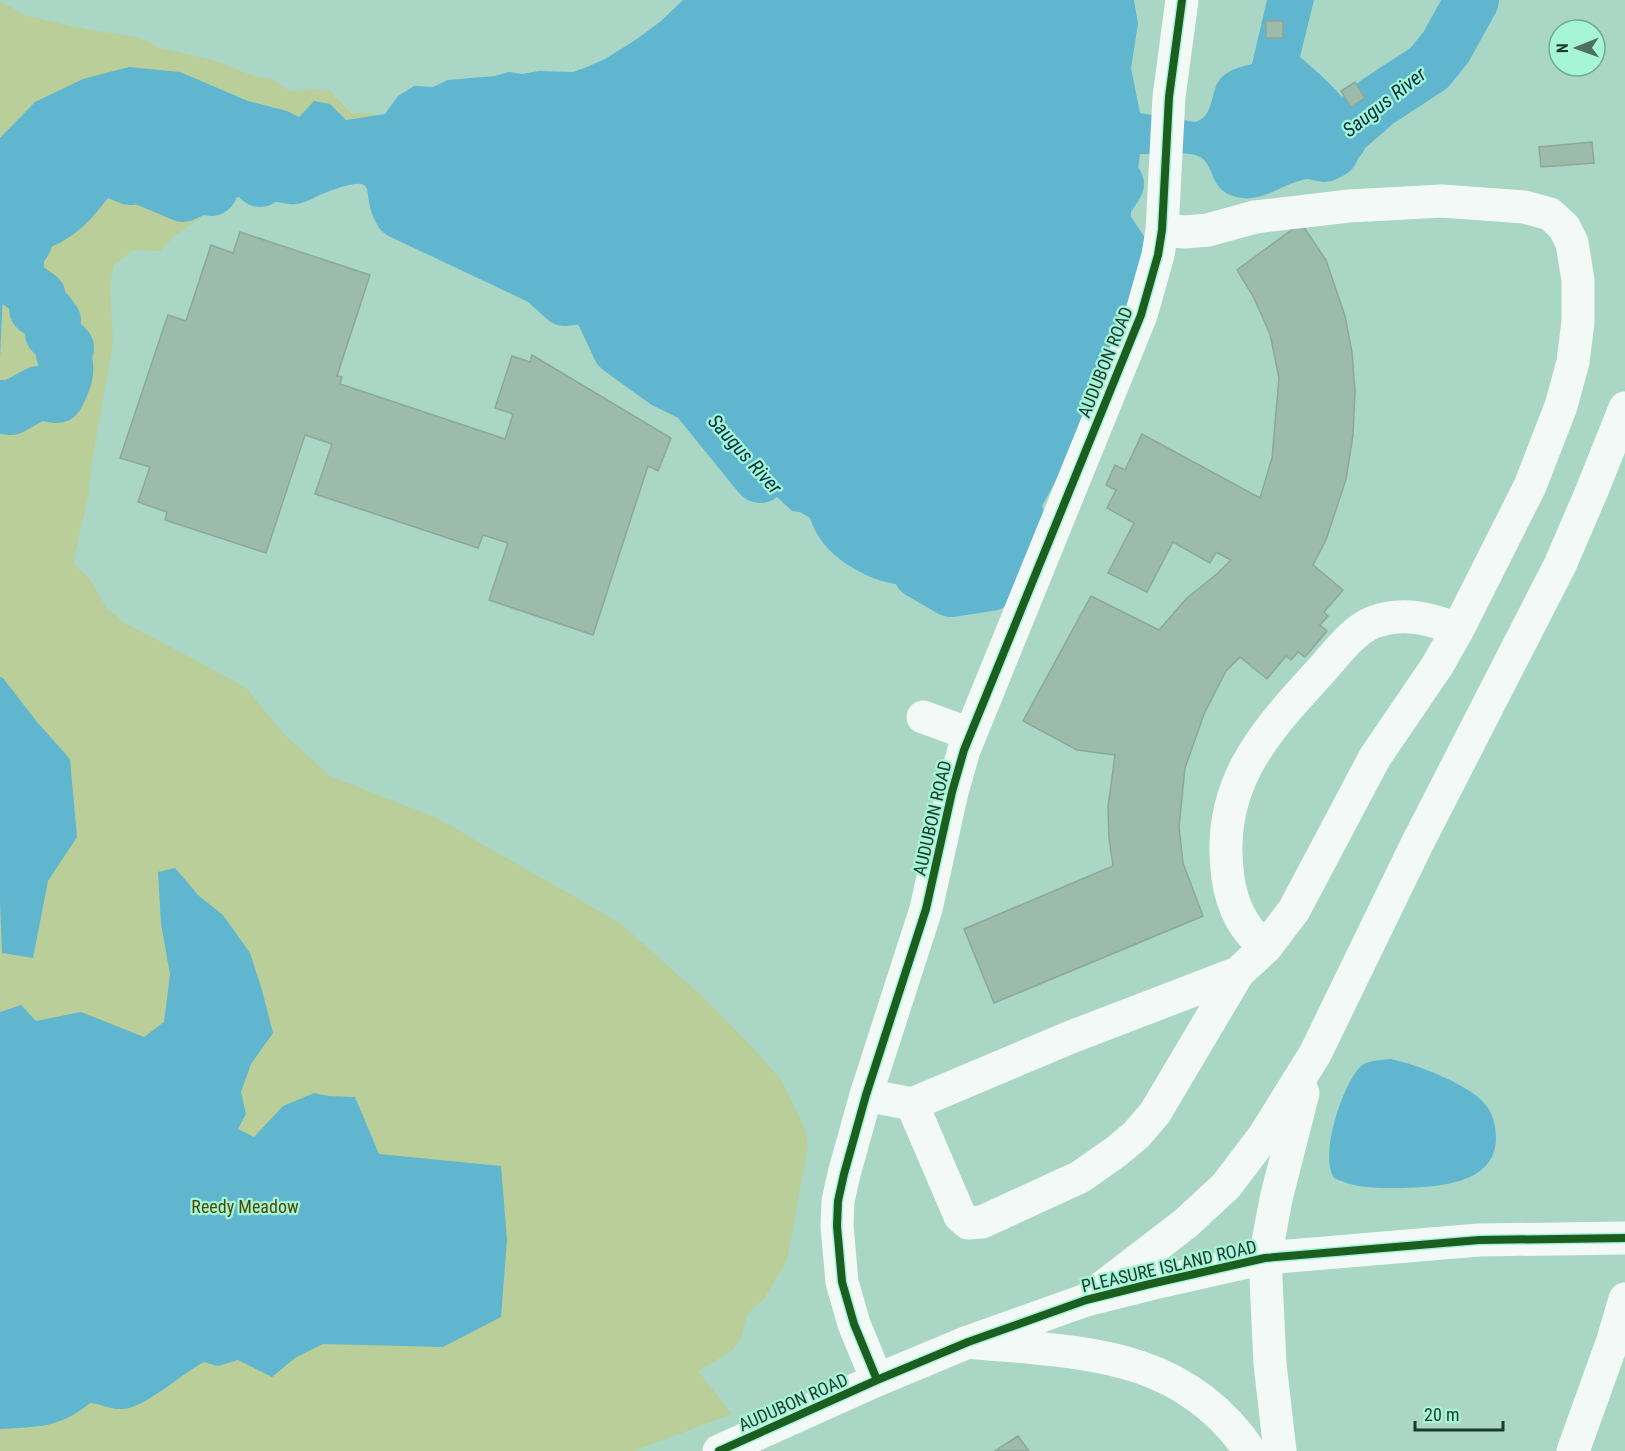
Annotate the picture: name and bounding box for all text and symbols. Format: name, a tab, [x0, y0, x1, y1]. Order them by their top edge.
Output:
north arrow	[1547, 18, 1607, 78]
text: N	[1553, 43, 1572, 53]
water label: Saugus River	[1338, 61, 1431, 142]
street label: AUDUBON ROAD	[1073, 304, 1137, 420]
water label: Saugus River	[703, 409, 788, 500]
street label: AUDUBON ROAD	[909, 758, 955, 878]
park label: Reedy Meadow	[191, 1196, 299, 1217]
street label: PLEASURE ISLAND ROAD	[1079, 1236, 1259, 1296]
street label: AUDUBON ROAD	[735, 1369, 851, 1435]
scale bar	[1415, 1394, 1504, 1432]
text: 20 m	[1424, 1404, 1459, 1425]

